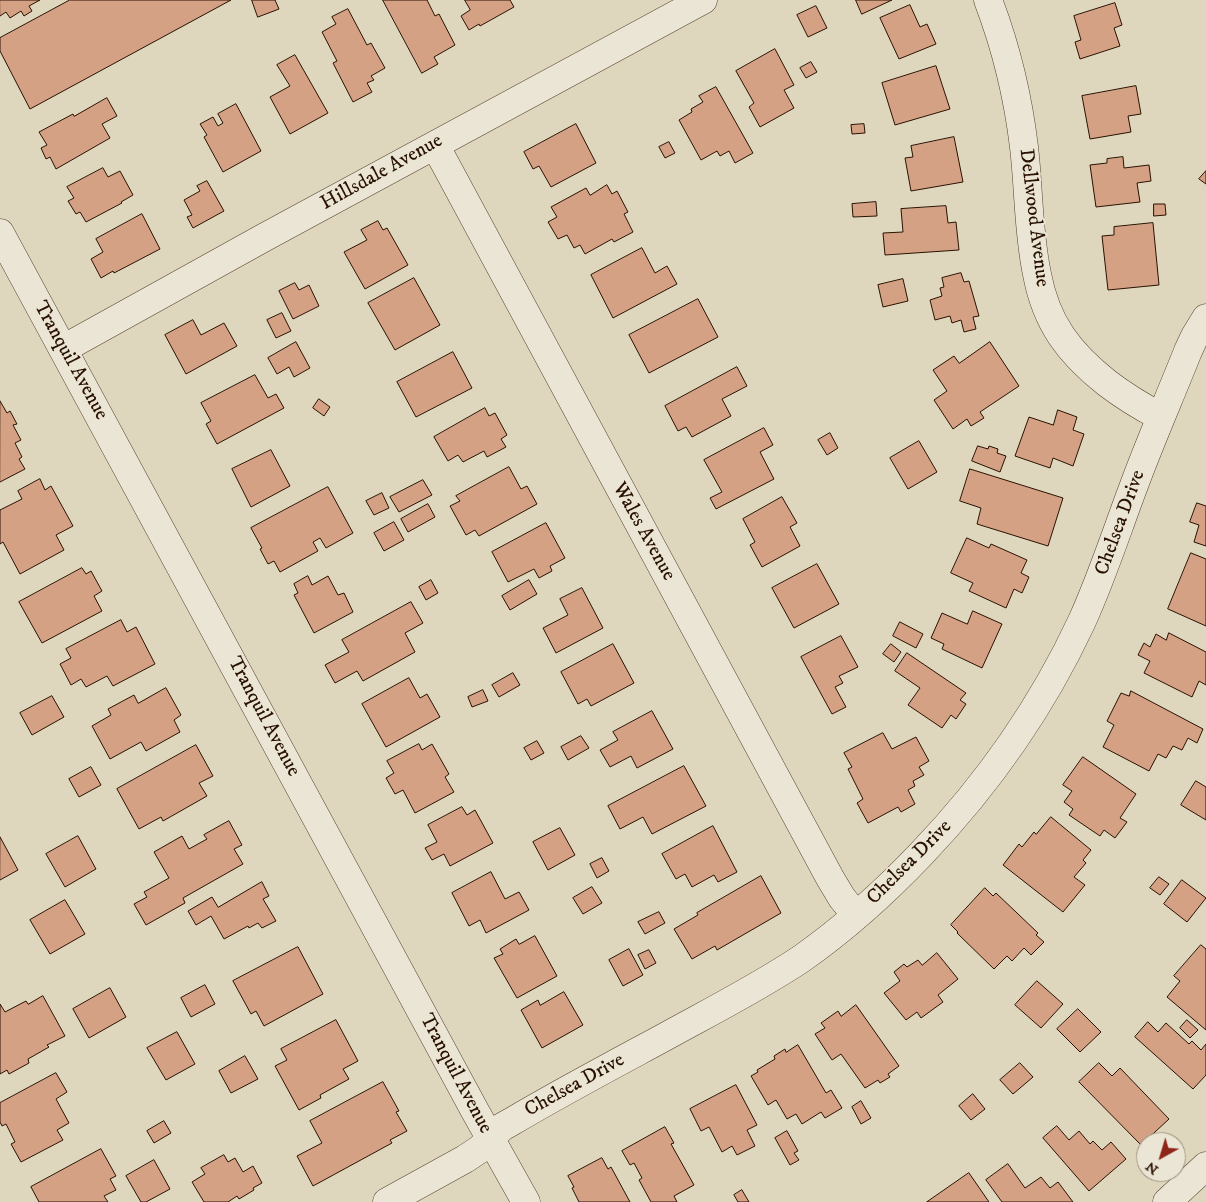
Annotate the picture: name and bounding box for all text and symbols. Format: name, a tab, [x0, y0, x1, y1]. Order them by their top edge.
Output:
street label: Hillsdale Avenue	[317, 130, 447, 216]
street label: Dellwood Avenue	[1013, 147, 1053, 289]
street label: Tranquil Avenue	[27, 297, 113, 425]
street label: Chelsea Drive	[1091, 467, 1151, 579]
street label: Wales Avenue	[606, 479, 680, 585]
street label: Tranquil Avenue	[221, 653, 305, 781]
street label: Chelsea Drive	[863, 816, 957, 910]
street label: Tranquil Avenue	[413, 1010, 497, 1138]
street label: Chelsea Drive	[521, 1049, 629, 1123]
north arrow	[1136, 1132, 1186, 1182]
text: N	[1142, 1157, 1162, 1178]

